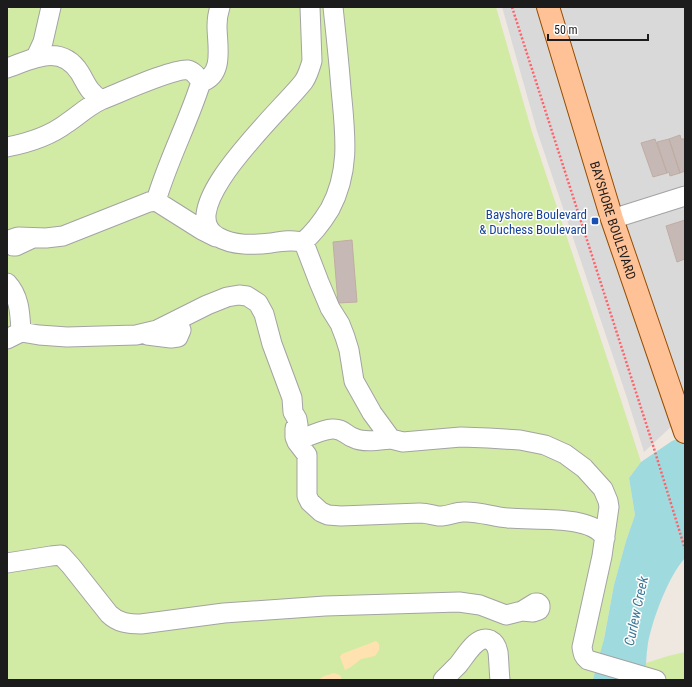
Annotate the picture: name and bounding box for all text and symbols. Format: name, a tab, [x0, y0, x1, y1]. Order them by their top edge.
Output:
scale bar	[548, 16, 648, 42]
text: 50 m	[554, 23, 578, 37]
street label: BAYSHORE BOULEVARD	[587, 159, 639, 281]
place label: Bayshore Boulevard & Duchess Boulevard	[479, 207, 587, 237]
marker: Bayshore Boulevard & Duchess Boulevard	[590, 216, 600, 226]
water label: Curlew Creek	[621, 574, 651, 647]

